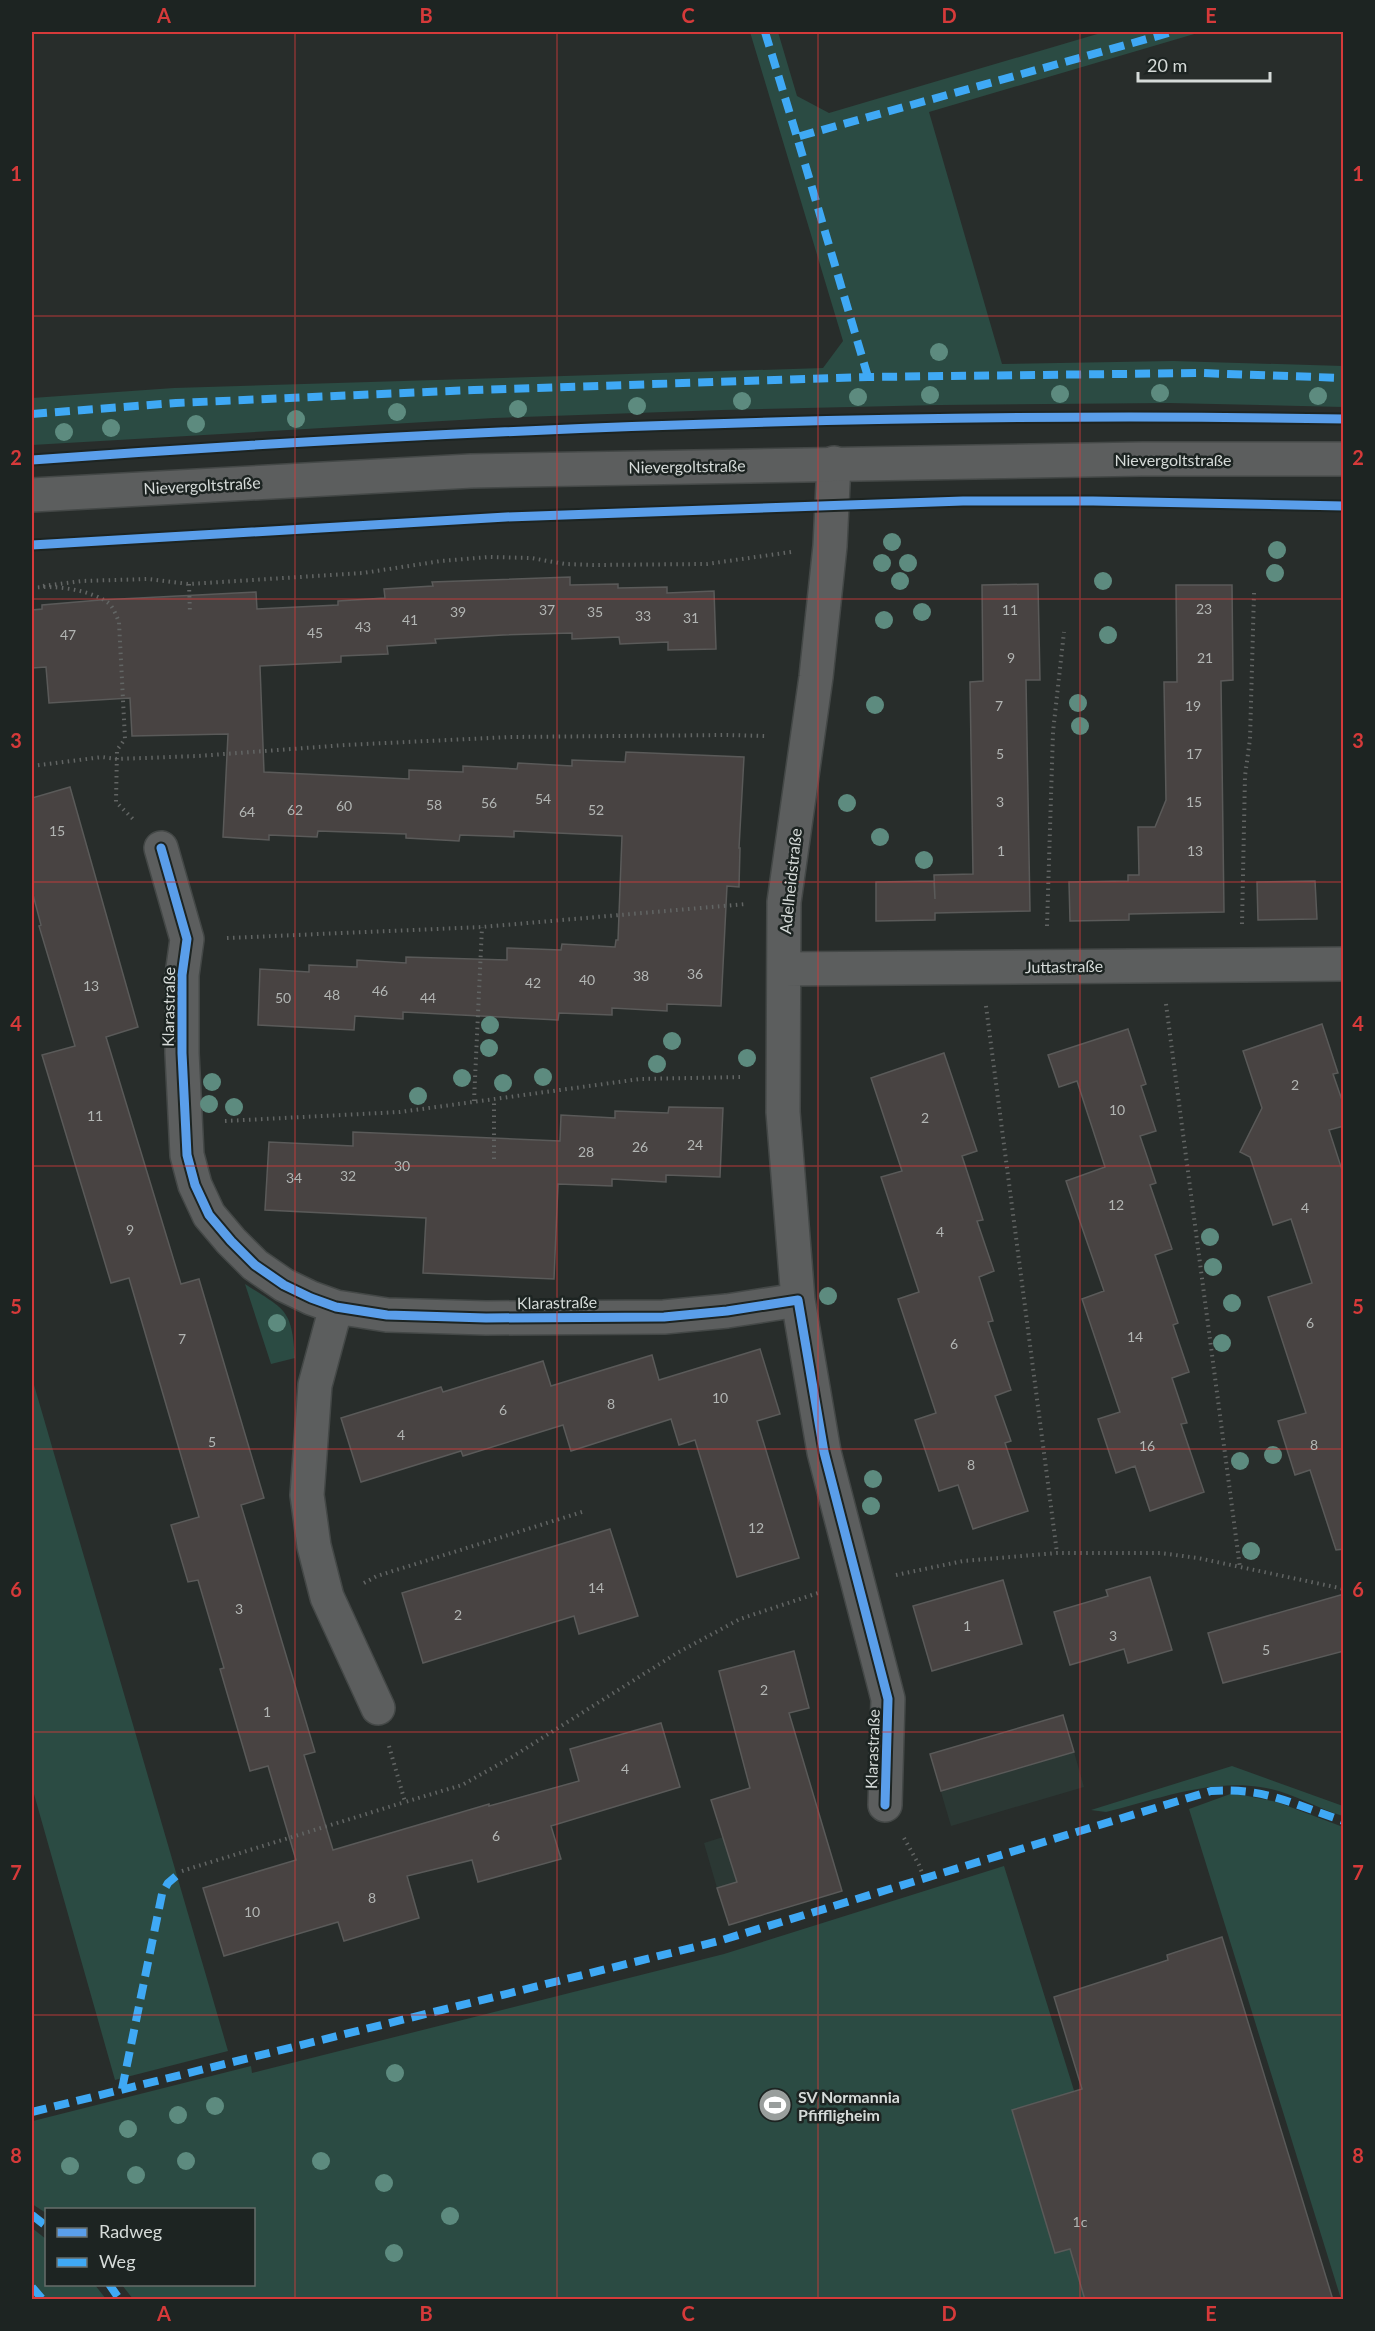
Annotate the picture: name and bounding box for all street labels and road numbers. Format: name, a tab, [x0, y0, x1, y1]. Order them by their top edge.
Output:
street label: Nievergoltstraße	[1114, 450, 1232, 469]
street label: Nievergoltstraße	[628, 455, 746, 477]
street label: Nievergoltstraße	[143, 472, 261, 498]
street label: Adelheidstraße	[775, 827, 805, 935]
street label: Juttastraße	[1025, 956, 1103, 976]
street label: Klarastraße	[158, 967, 178, 1047]
street label: Klarastraße	[517, 1292, 597, 1312]
street label: Klarastraße	[861, 1709, 883, 1789]

